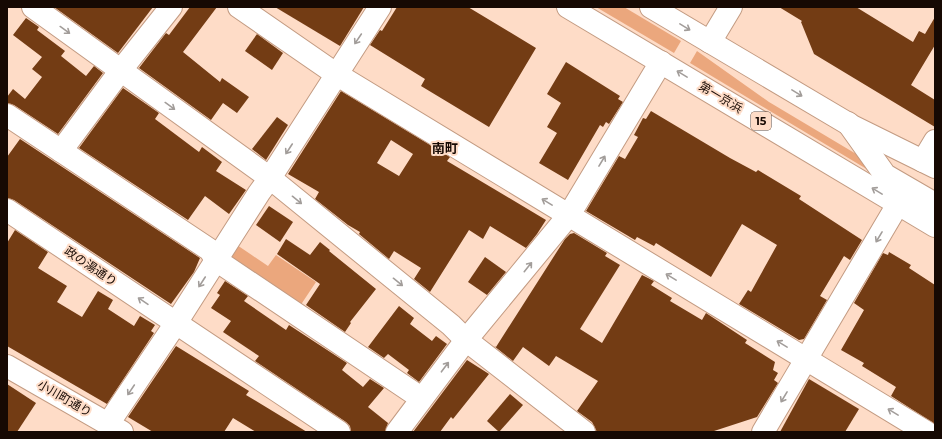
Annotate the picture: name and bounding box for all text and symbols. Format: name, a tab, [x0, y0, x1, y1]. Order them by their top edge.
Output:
one-way arrow	[679, 23, 690, 31]
one-way arrow	[59, 26, 70, 34]
one-way arrow	[354, 34, 362, 45]
one-way arrow	[676, 70, 688, 78]
street label: 第一京浜	[697, 78, 745, 116]
one-way arrow	[791, 90, 803, 98]
one-way arrow	[165, 102, 176, 110]
road number: 15	[751, 112, 771, 130]
district label: 南町	[432, 140, 458, 156]
one-way arrow	[284, 143, 292, 155]
one-way arrow	[598, 156, 606, 167]
one-way arrow	[871, 187, 883, 195]
one-way arrow	[292, 196, 303, 205]
one-way arrow	[541, 198, 553, 206]
one-way arrow	[874, 231, 882, 243]
street label: 政の湯通り	[62, 243, 120, 289]
one-way arrow	[523, 262, 532, 272]
one-way arrow	[665, 272, 677, 280]
one-way arrow	[198, 276, 206, 287]
one-way arrow	[393, 278, 403, 287]
one-way arrow	[138, 297, 149, 305]
one-way arrow	[776, 339, 788, 347]
one-way arrow	[441, 362, 449, 373]
street label: 小川町通り	[35, 377, 95, 419]
one-way arrow	[127, 384, 135, 395]
one-way arrow	[779, 391, 787, 403]
one-way arrow	[887, 407, 899, 415]

